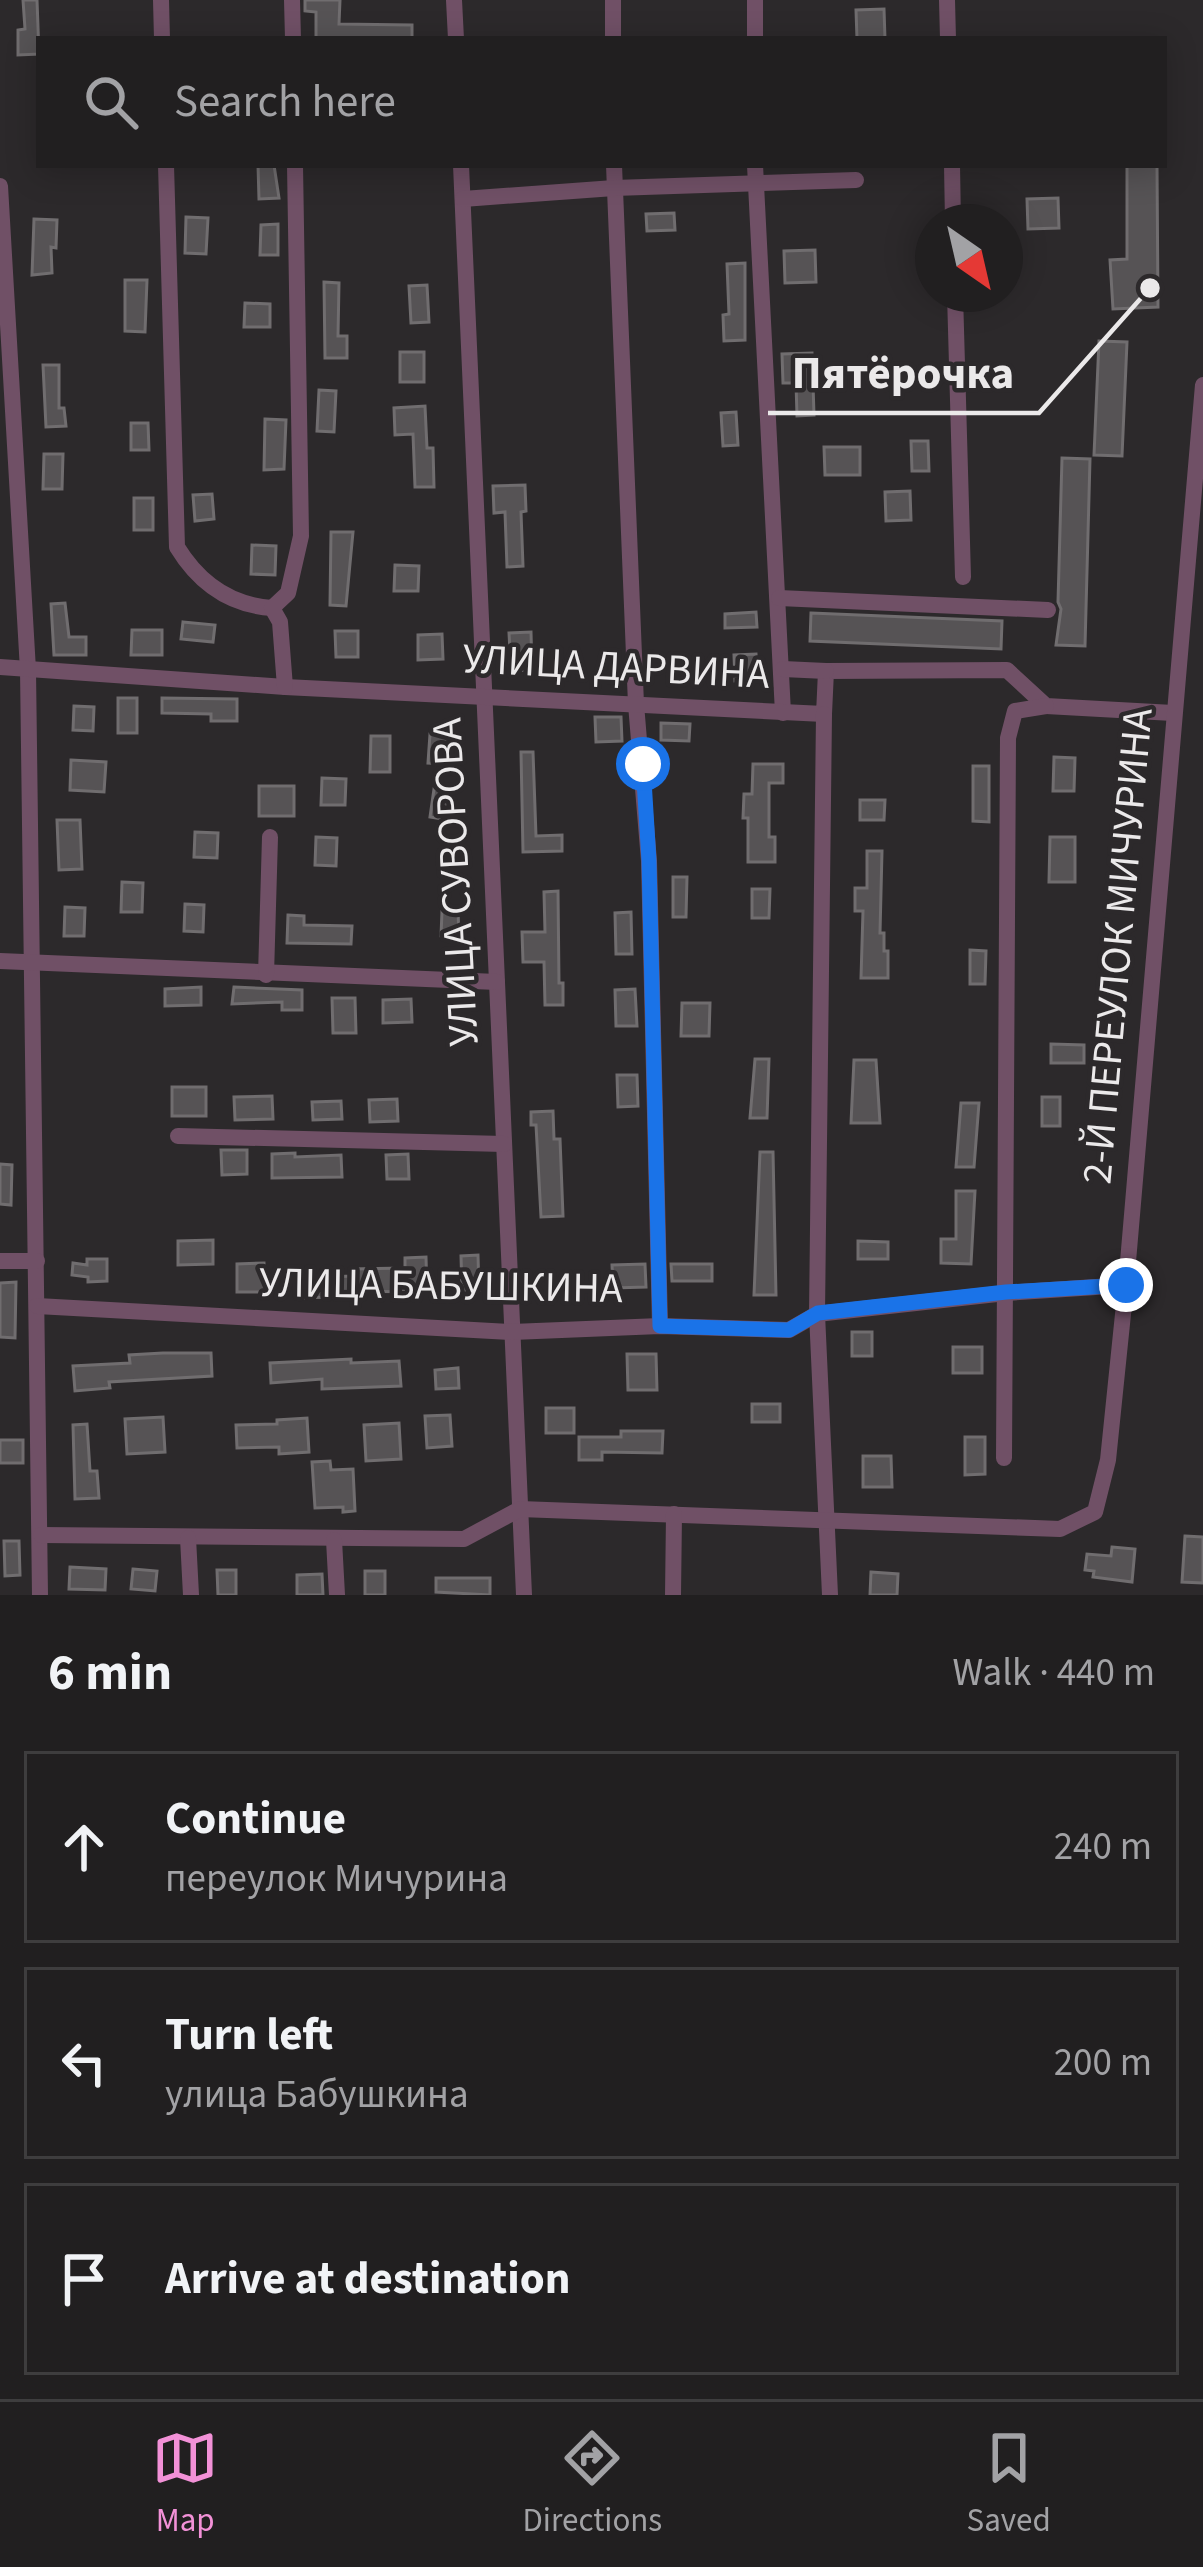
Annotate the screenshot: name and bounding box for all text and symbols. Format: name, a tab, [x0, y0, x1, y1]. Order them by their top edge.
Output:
search box	[36, 36, 1167, 168]
icon: search	[78, 69, 144, 135]
text: Search here	[174, 70, 396, 134]
north arrow	[915, 204, 1023, 312]
callout: Пятёрочка	[768, 332, 1039, 413]
text: Пятёрочка	[792, 342, 1014, 406]
street label: УЛИЦА ДАРВИНА	[461, 629, 771, 705]
street label: 2-Й ПЕРЕУЛОК МИЧУРИНА	[1067, 705, 1169, 1186]
street label: УЛИЦА СУВОРОВА	[417, 716, 495, 1048]
route start	[616, 737, 670, 791]
street label: УЛИЦА БАБУШКИНА	[259, 1253, 623, 1319]
route end	[1099, 1258, 1153, 1312]
text: 6 min	[48, 1637, 172, 1709]
text: Walk · 440 m	[952, 1645, 1155, 1701]
text: Continue	[165, 1787, 346, 1851]
icon: ahead	[51, 1814, 117, 1880]
text: 240 m	[1054, 1819, 1152, 1875]
text: переулок Мичурина	[165, 1851, 508, 1907]
text: Turn left	[165, 2003, 333, 2067]
icon: left	[51, 2030, 117, 2096]
text: 200 m	[1054, 2035, 1152, 2091]
text: улица Бабушкина	[165, 2067, 469, 2123]
icon: arrive	[51, 2246, 117, 2312]
text: Arrive at destination	[165, 2247, 570, 2311]
tab: Map	[152, 2425, 218, 2544]
tab: Directions	[523, 2425, 662, 2544]
tab: Saved	[967, 2425, 1051, 2544]

